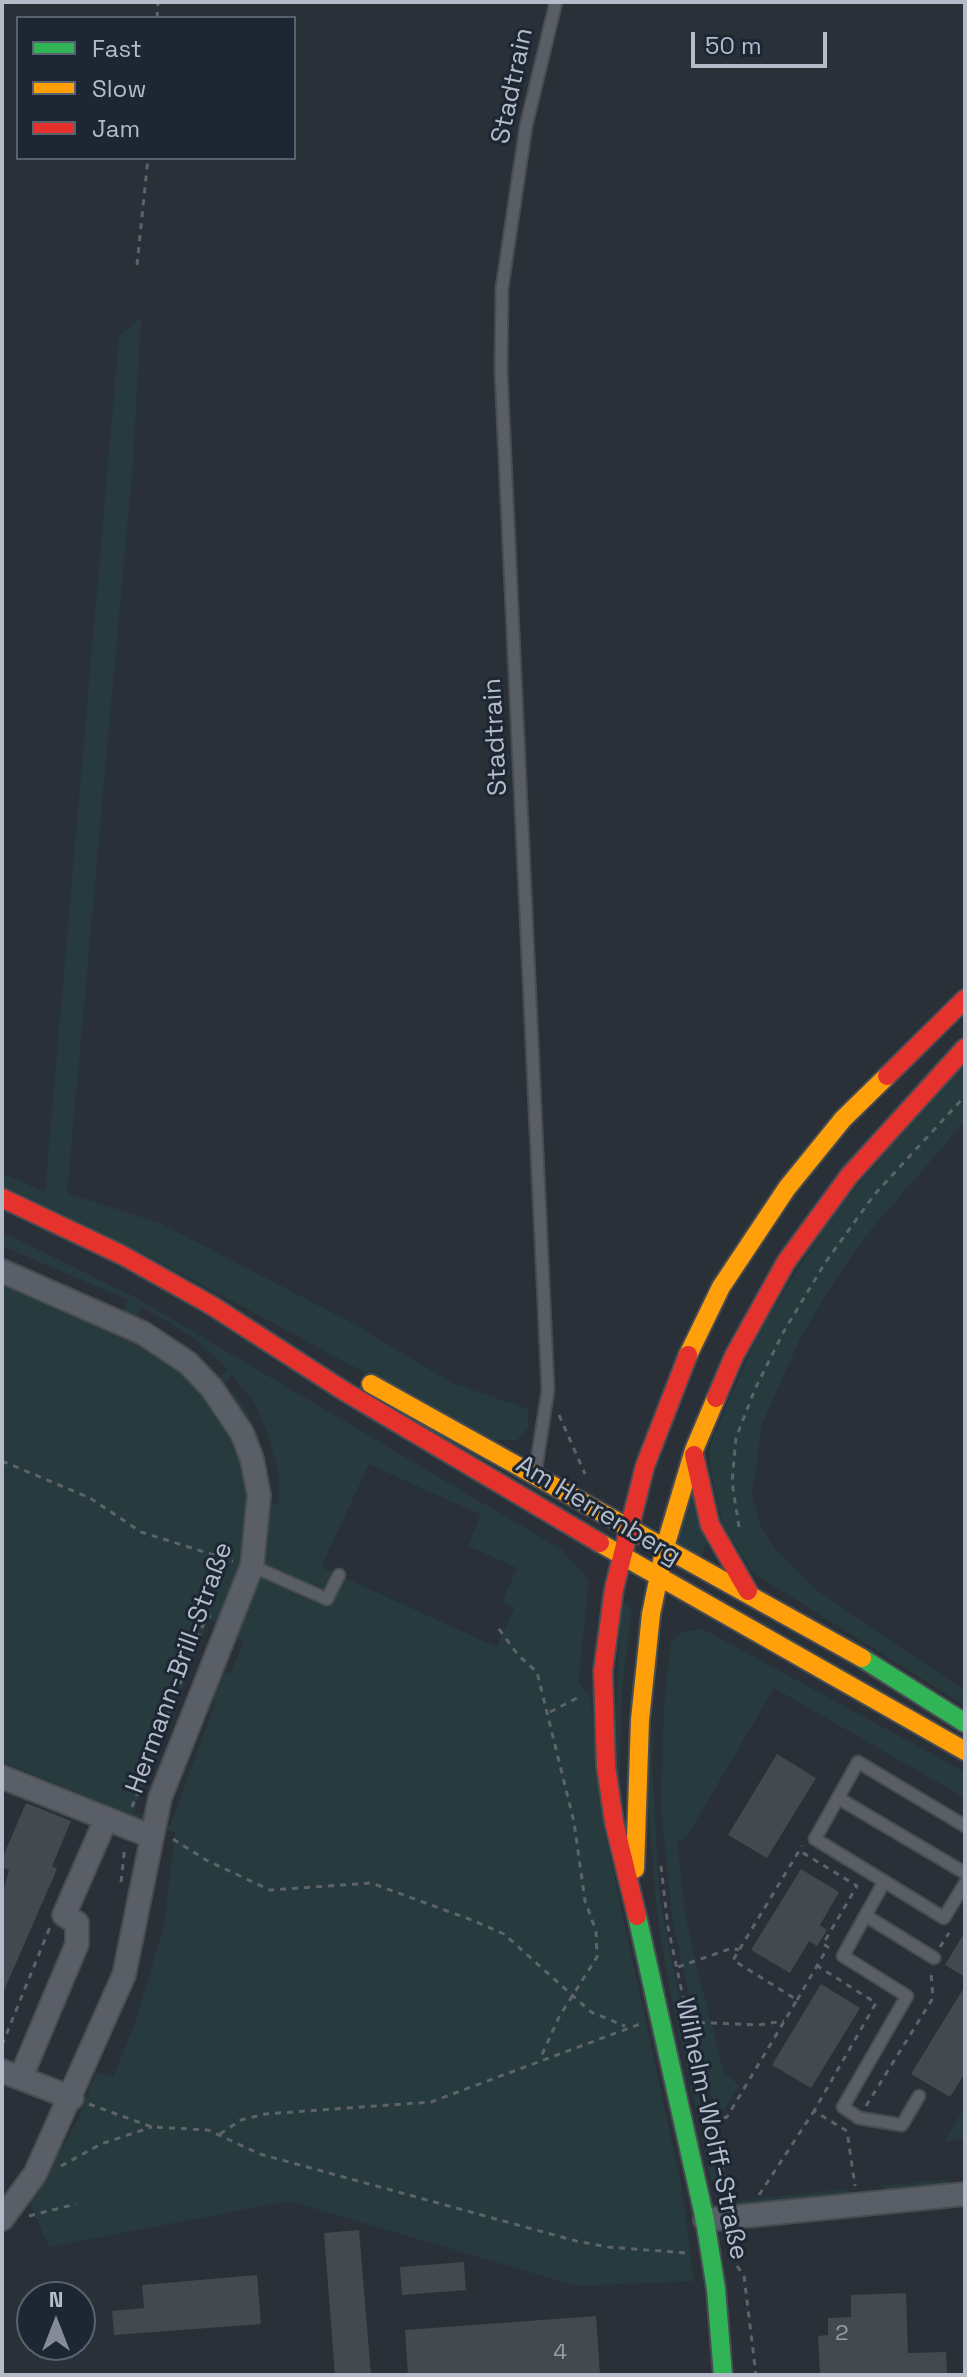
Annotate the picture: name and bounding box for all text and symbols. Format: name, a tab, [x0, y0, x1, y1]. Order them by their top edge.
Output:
legend	[16, 16, 296, 160]
scale bar	[695, 16, 831, 66]
street label: Stadtrain	[486, 25, 540, 147]
text: 50 m	[705, 30, 762, 61]
text: Fast	[92, 33, 142, 64]
text: Slow	[92, 73, 146, 104]
text: Jam	[92, 113, 140, 144]
street label: Stadtrain	[477, 677, 515, 797]
street label: Am Herrenberg	[510, 1450, 686, 1572]
street label: Hermann-Brill-Straße	[120, 1538, 240, 1798]
street label: Wilhelm-Wolff-Straße	[668, 1995, 754, 2263]
north arrow	[16, 2281, 96, 2361]
text: N	[49, 2285, 63, 2313]
house number: 2	[835, 2321, 849, 2347]
house number: 4	[553, 2340, 567, 2366]

